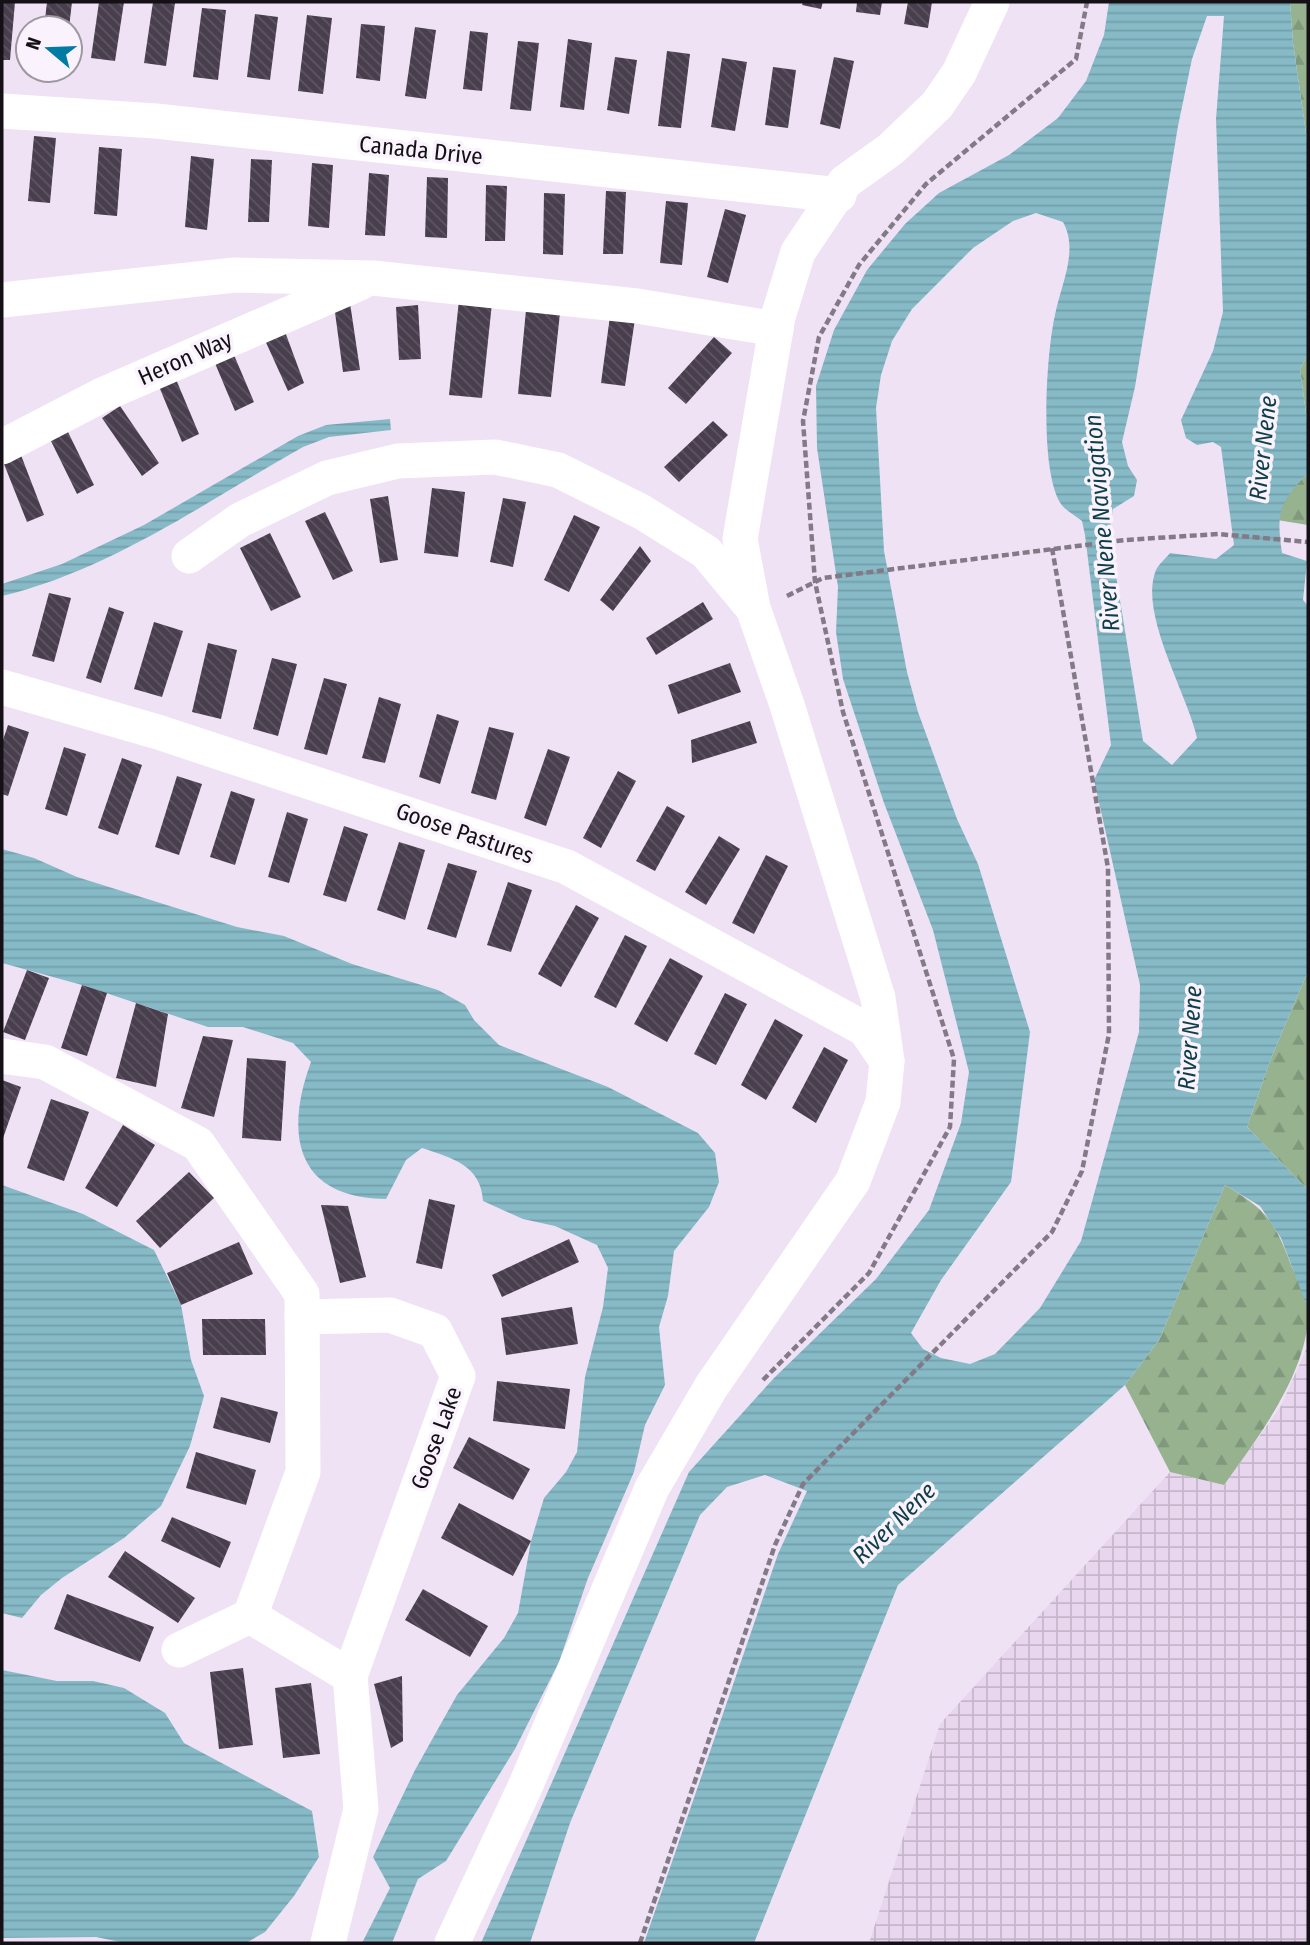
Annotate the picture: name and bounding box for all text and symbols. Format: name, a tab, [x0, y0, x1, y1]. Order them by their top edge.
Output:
north arrow	[14, 14, 84, 84]
text: N	[21, 34, 46, 53]
street label: Canada Drive	[358, 130, 484, 170]
street label: Heron Way	[134, 325, 237, 391]
water label: River Nene	[1244, 394, 1282, 502]
water label: River Nene Navigation	[1079, 413, 1125, 633]
street label: Goose Pastures	[392, 796, 538, 870]
water label: River Nene	[1172, 985, 1208, 1091]
street label: Goose Lake	[405, 1383, 467, 1493]
water label: River Nene	[847, 1477, 941, 1569]

